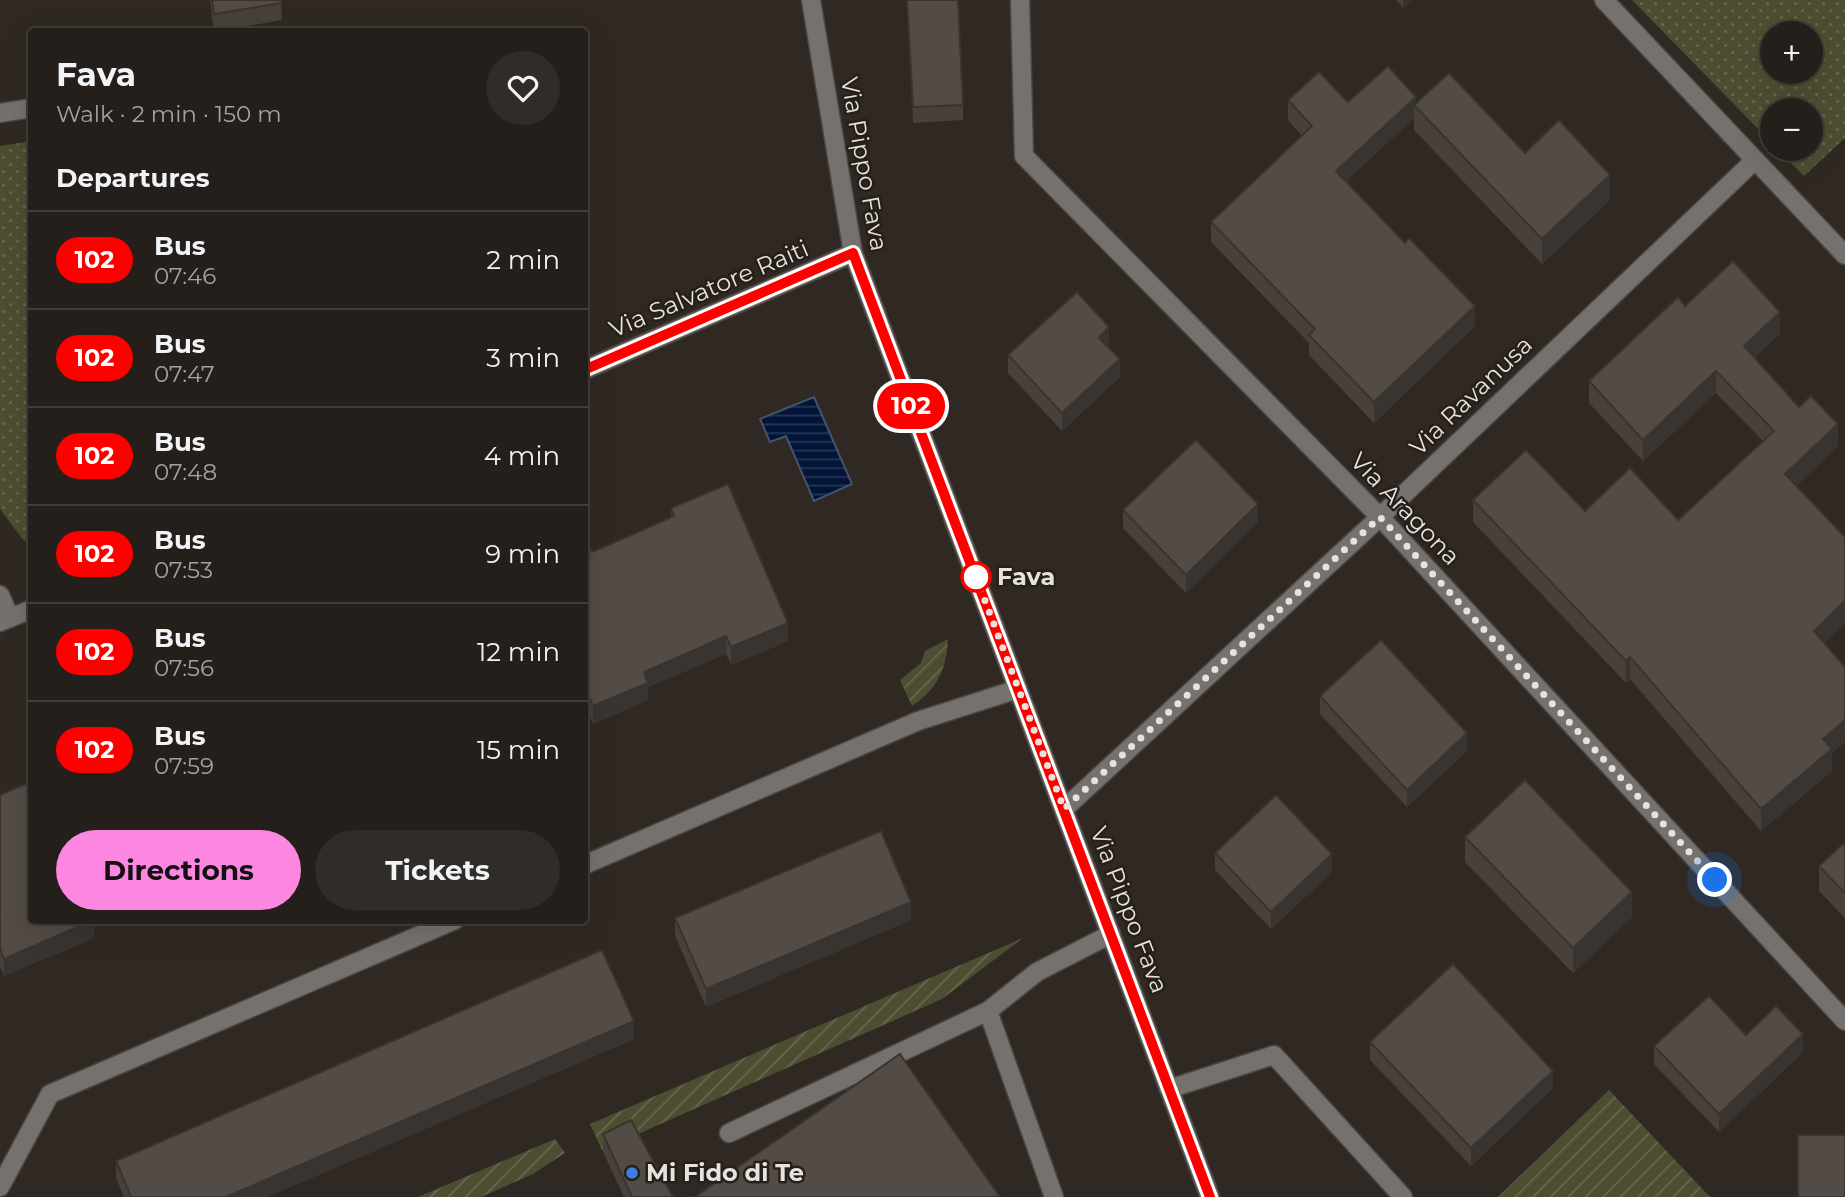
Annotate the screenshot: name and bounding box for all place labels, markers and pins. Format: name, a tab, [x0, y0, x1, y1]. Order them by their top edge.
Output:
marker: Fava	[961, 562, 991, 592]
place label: Fava	[997, 562, 1055, 591]
place label: Mi Fido di Te	[646, 1158, 804, 1187]
marker: Mi Fido di Te	[624, 1165, 640, 1181]

